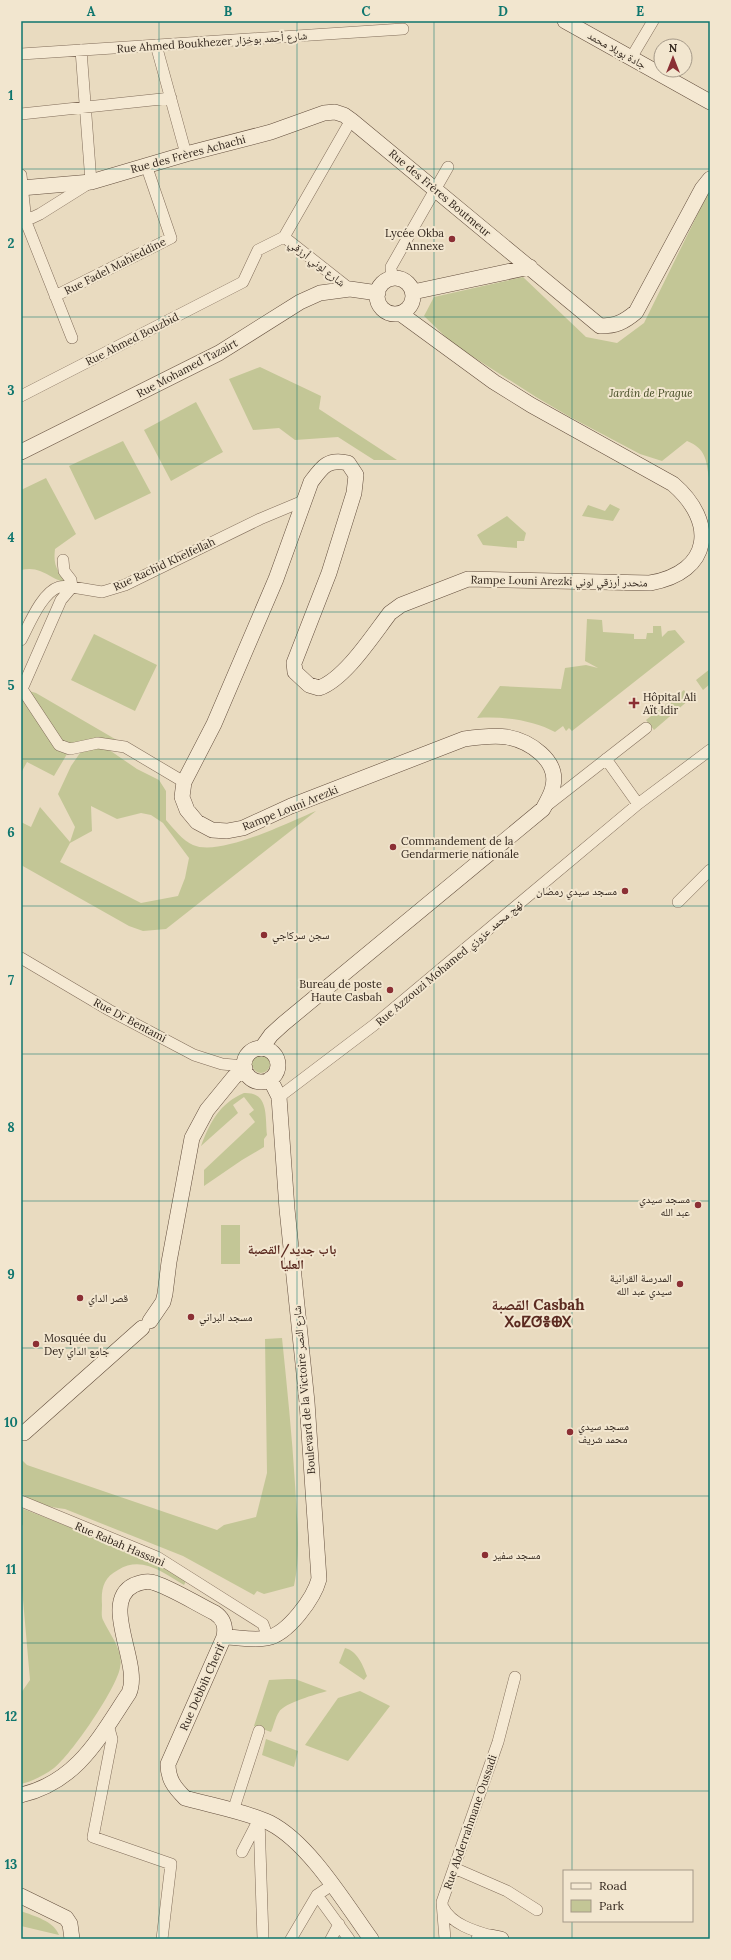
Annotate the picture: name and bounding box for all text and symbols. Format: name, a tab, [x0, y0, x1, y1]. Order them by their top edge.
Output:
text: A	[87, 3, 96, 20]
text: B	[224, 3, 233, 20]
text: C	[362, 3, 371, 20]
text: D	[498, 3, 508, 20]
text: E	[636, 3, 644, 20]
street label: Rue Ahmed Boukhezer شارع أحمد بوخزار	[116, 28, 308, 56]
street label: جادة بوبلا محمد	[585, 28, 649, 72]
north arrow	[653, 38, 693, 78]
text: N	[669, 41, 678, 55]
text: 1	[8, 87, 14, 104]
street label: Rue des Frères Achachi	[129, 132, 247, 176]
street label: Rue des Frères Boutmeur	[386, 146, 494, 240]
place label: Lycée Okba Annexe	[385, 226, 444, 253]
street label: Rue Fadel Mahieddine	[62, 234, 168, 298]
marker: Lycée Okba Annexe	[447, 234, 457, 244]
text: 2	[8, 235, 15, 252]
street label: شارع لوني أرزقي	[285, 237, 348, 291]
street label: Rue Ahmed Bouzbid	[83, 309, 181, 369]
street label: Rue Mohamed Tazairt	[134, 335, 240, 401]
text: 3	[7, 382, 15, 399]
park label: Jardin de Prague	[608, 386, 693, 400]
text: 4	[7, 529, 15, 546]
street label: Rue Rachid Khelfellah	[111, 534, 218, 594]
street label: Rampe Louni Arezki منحدر أرزقي لوني	[470, 572, 648, 591]
text: 5	[7, 677, 15, 694]
place label: Hôpital Ali Aït Idir	[642, 690, 696, 717]
marker: Hôpital Ali Aït Idir	[628, 697, 640, 709]
street label: Rampe Louni Arezki	[240, 782, 340, 834]
text: 6	[7, 824, 15, 841]
place label: Commandement de la Gendarmerie nationale	[401, 834, 519, 861]
marker: Commandement de la Gendarmerie nationale	[388, 842, 398, 852]
place label: مسجد سيدي رمضان	[536, 884, 617, 900]
marker: مسجد سيدي رمضان	[620, 886, 630, 896]
street label: Rue Azzouzi Mohamed نهج محمد عزوزي	[373, 897, 527, 1030]
place label: سجن سركاجي	[272, 928, 329, 944]
marker: سجن سركاجي	[259, 930, 269, 940]
text: 7	[8, 972, 14, 989]
place label: Bureau de poste Haute Casbah	[299, 977, 382, 1004]
marker: Bureau de poste Haute Casbah	[385, 985, 395, 995]
street label: Rue Dr Bentami	[91, 995, 169, 1045]
text: 8	[7, 1119, 15, 1136]
place label: مسجد سيدي عبد الله	[639, 1192, 690, 1219]
marker: مسجد سيدي عبد الله	[693, 1200, 703, 1210]
district label: باب جديد/القصبة العليا	[248, 1241, 337, 1273]
text: 9	[7, 1266, 15, 1283]
place label: المدرسة القرانية سيدي عبد الله	[610, 1271, 672, 1300]
marker: المدرسة القرانية سيدي عبد الله	[675, 1279, 685, 1289]
place label: قصر الداي	[88, 1291, 128, 1307]
marker: قصر الداي	[75, 1293, 85, 1303]
district label: القصبة Casbah ⵝⴰⵇⵚⴻⴲⵝ	[492, 1295, 585, 1331]
street label: Boulevard de la Victoire شارع النصر	[290, 1305, 318, 1475]
place label: مسجد البراني	[199, 1310, 253, 1326]
marker: مسجد البراني	[186, 1312, 196, 1322]
place label: Mosquée du Dey جامع الداي	[44, 1331, 109, 1360]
marker: Mosquée du Dey جامع الداي	[31, 1339, 41, 1349]
text: 10	[4, 1414, 18, 1431]
place label: مسجد سيدي محمد شريف	[578, 1419, 629, 1446]
marker: مسجد سيدي محمد شريف	[565, 1427, 575, 1437]
street label: Rue Rabah Hassani	[73, 1519, 167, 1569]
place label: مسجد سفير	[492, 1548, 541, 1562]
marker: مسجد سفير	[480, 1550, 490, 1560]
text: 11	[6, 1561, 16, 1578]
street label: Rue Debbih Cherif	[177, 1640, 228, 1733]
text: 12	[5, 1708, 17, 1725]
street label: Rue Abderrahmane Oussadi	[440, 1753, 500, 1891]
text: 13	[5, 1856, 17, 1873]
legend	[563, 1870, 693, 1922]
text: Road	[599, 1878, 627, 1893]
text: Park	[599, 1898, 625, 1913]

